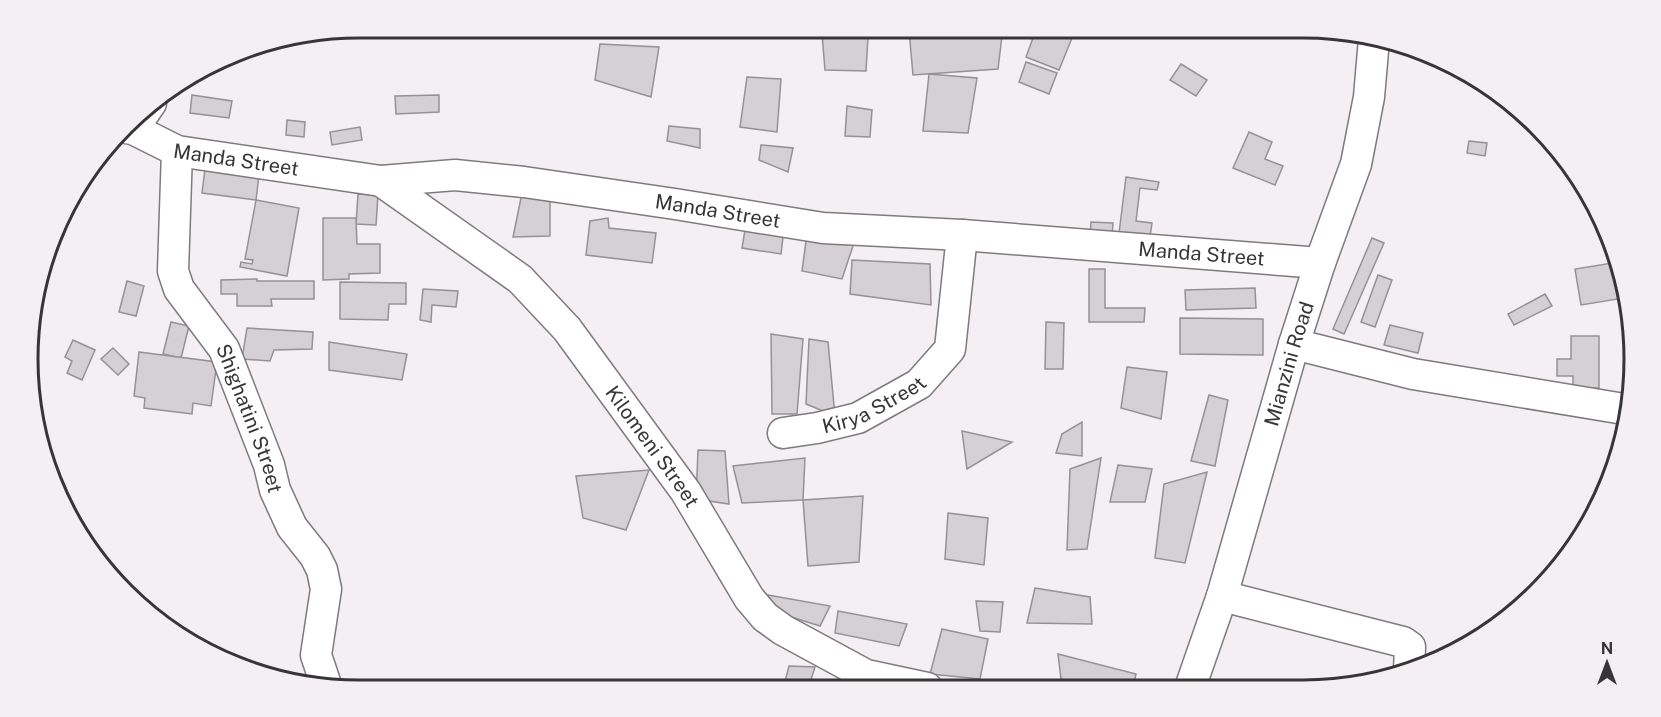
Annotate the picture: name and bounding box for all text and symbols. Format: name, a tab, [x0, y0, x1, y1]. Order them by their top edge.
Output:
street label: Manda Street	[172, 139, 300, 181]
street label: Manda Street	[654, 189, 782, 233]
street label: Manda Street	[1137, 237, 1266, 271]
street label: Mianzini Road	[1259, 299, 1319, 429]
street label: Shighatini Street	[211, 340, 287, 495]
street label: Kirya Street	[820, 372, 932, 438]
street label: Kilomeni Street	[600, 381, 704, 511]
north arrow	[1577, 633, 1637, 693]
text: N	[1601, 639, 1613, 658]

